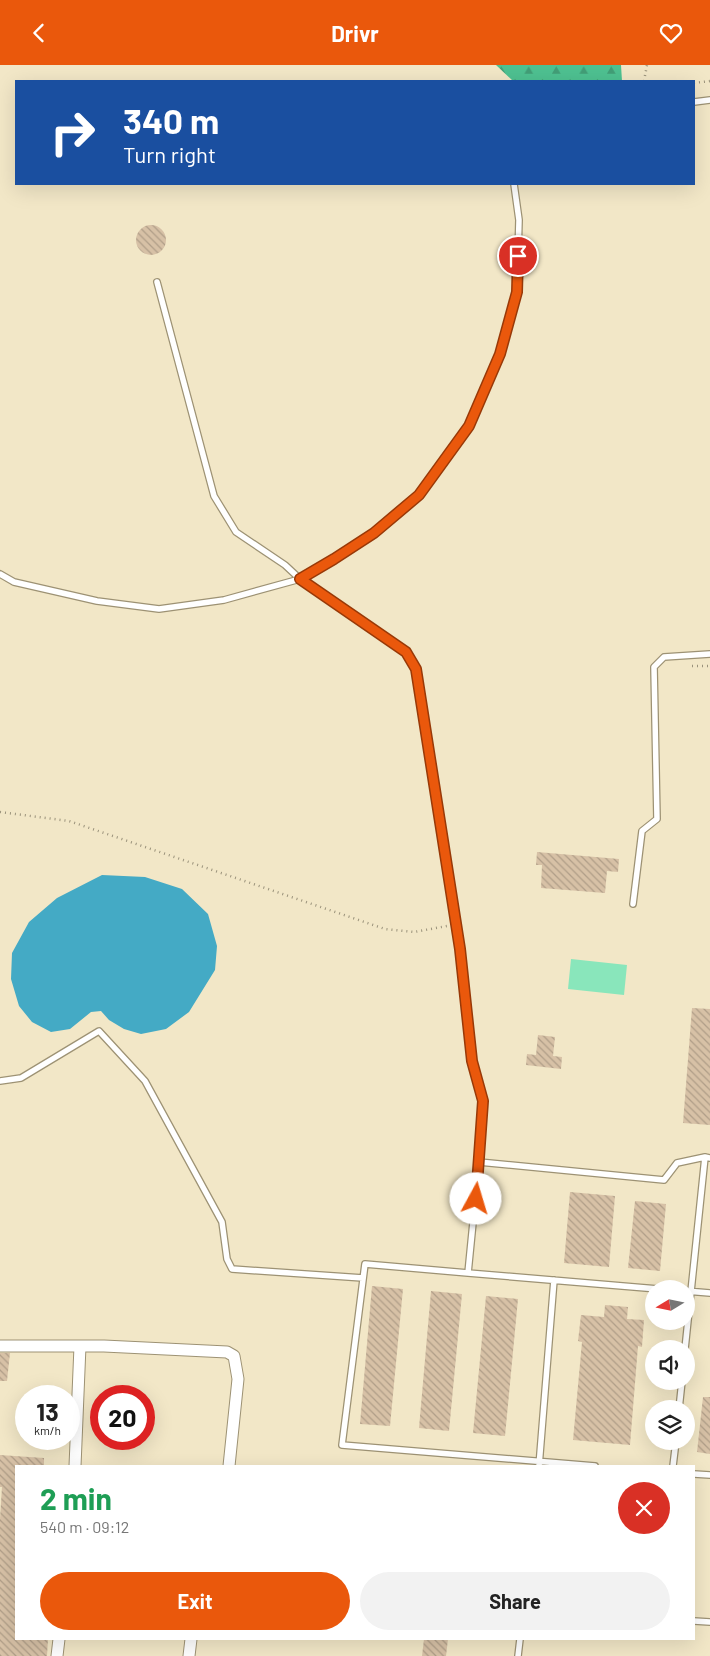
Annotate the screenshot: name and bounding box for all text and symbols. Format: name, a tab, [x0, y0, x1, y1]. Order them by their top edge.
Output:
icon: back	[25, 19, 53, 47]
icon: heart	[657, 19, 685, 47]
text: Drivr	[331, 20, 379, 46]
text: 340 m	[123, 99, 219, 141]
icon: right	[40, 100, 105, 165]
text: Turn right	[123, 141, 216, 167]
pin	[497, 235, 539, 277]
icon: arrive	[504, 242, 532, 270]
position arrow	[449, 1172, 501, 1224]
north arrow	[645, 1280, 695, 1330]
map controls	[645, 1280, 695, 1450]
button: sound	[645, 1340, 695, 1390]
speed limit sign: 20	[90, 1385, 155, 1450]
text: 13	[36, 1396, 59, 1426]
button: layers	[645, 1400, 695, 1450]
text: km/h	[34, 1423, 61, 1437]
text: 2 min	[40, 1480, 112, 1516]
button: close	[618, 1482, 670, 1534]
text: 540 m · 09:12	[40, 1517, 129, 1536]
button: Exit	[40, 1572, 350, 1630]
button: Share	[360, 1572, 670, 1630]

